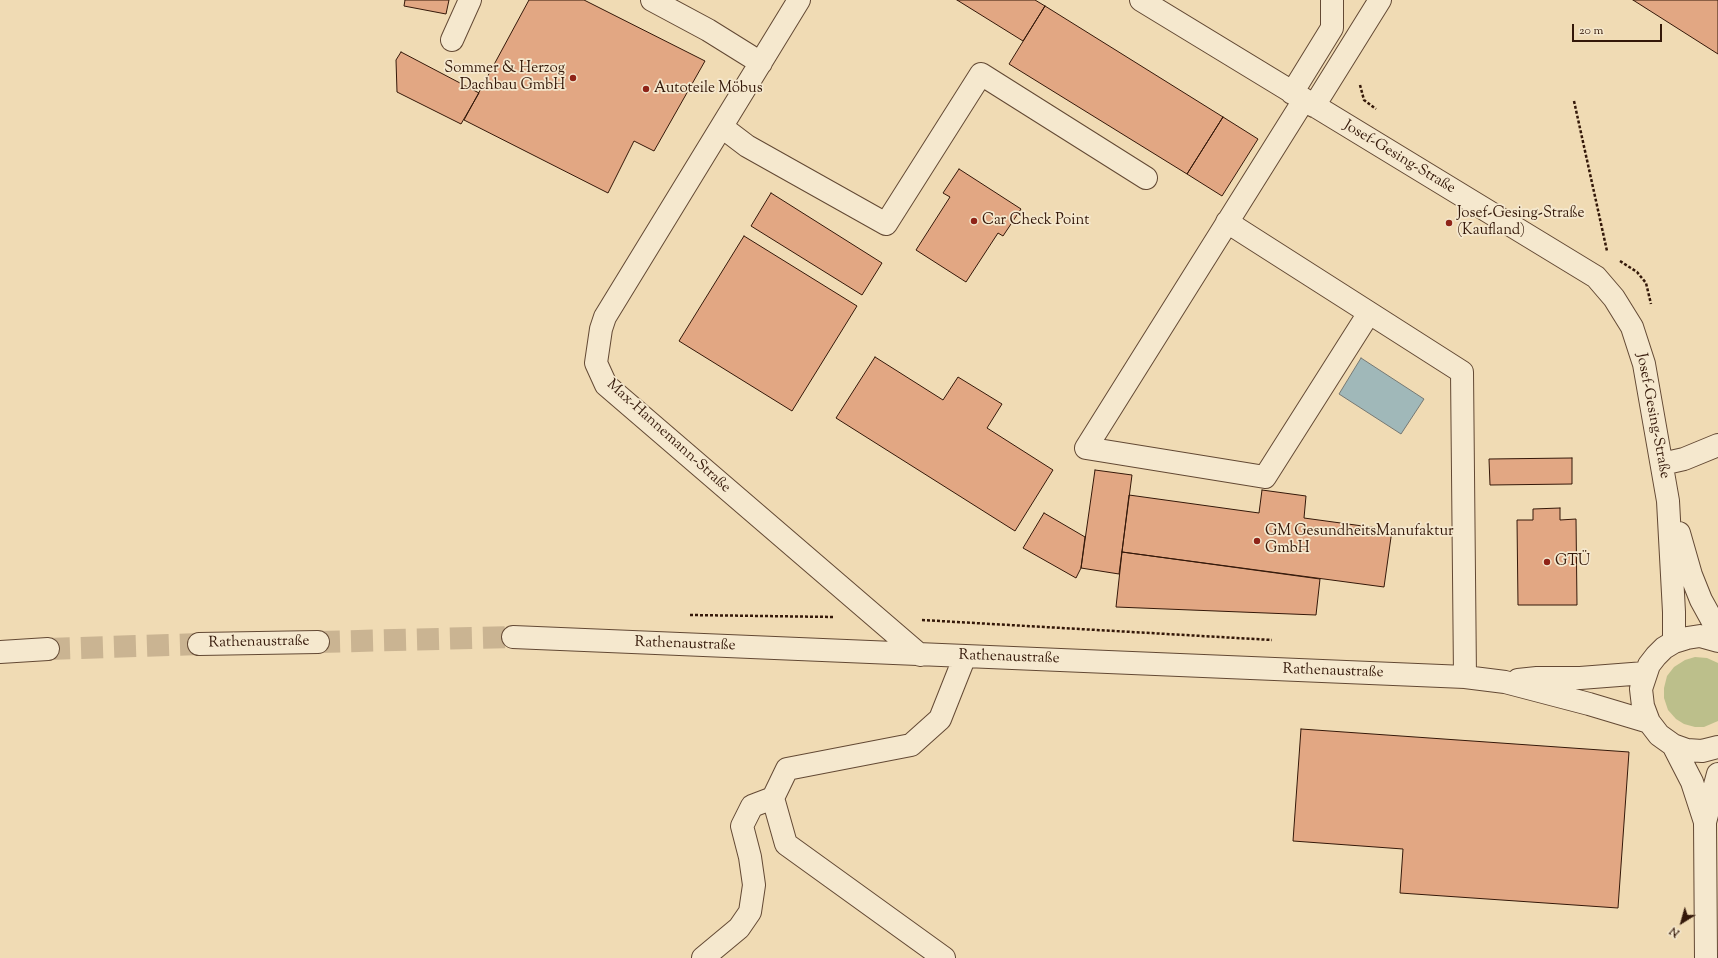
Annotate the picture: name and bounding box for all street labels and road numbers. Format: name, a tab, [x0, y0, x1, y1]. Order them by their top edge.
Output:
street label: Josef-Gesing-Straße	[1340, 117, 1458, 199]
street label: Josef-Gesing-Straße	[1631, 352, 1673, 480]
street label: Max-Hannemann-Straße	[602, 377, 734, 497]
street label: Rathenaustraße	[208, 633, 310, 653]
street label: Rathenaustraße	[634, 634, 736, 656]
street label: Rathenaustraße	[958, 647, 1060, 669]
street label: Rathenaustraße	[1282, 661, 1384, 683]

